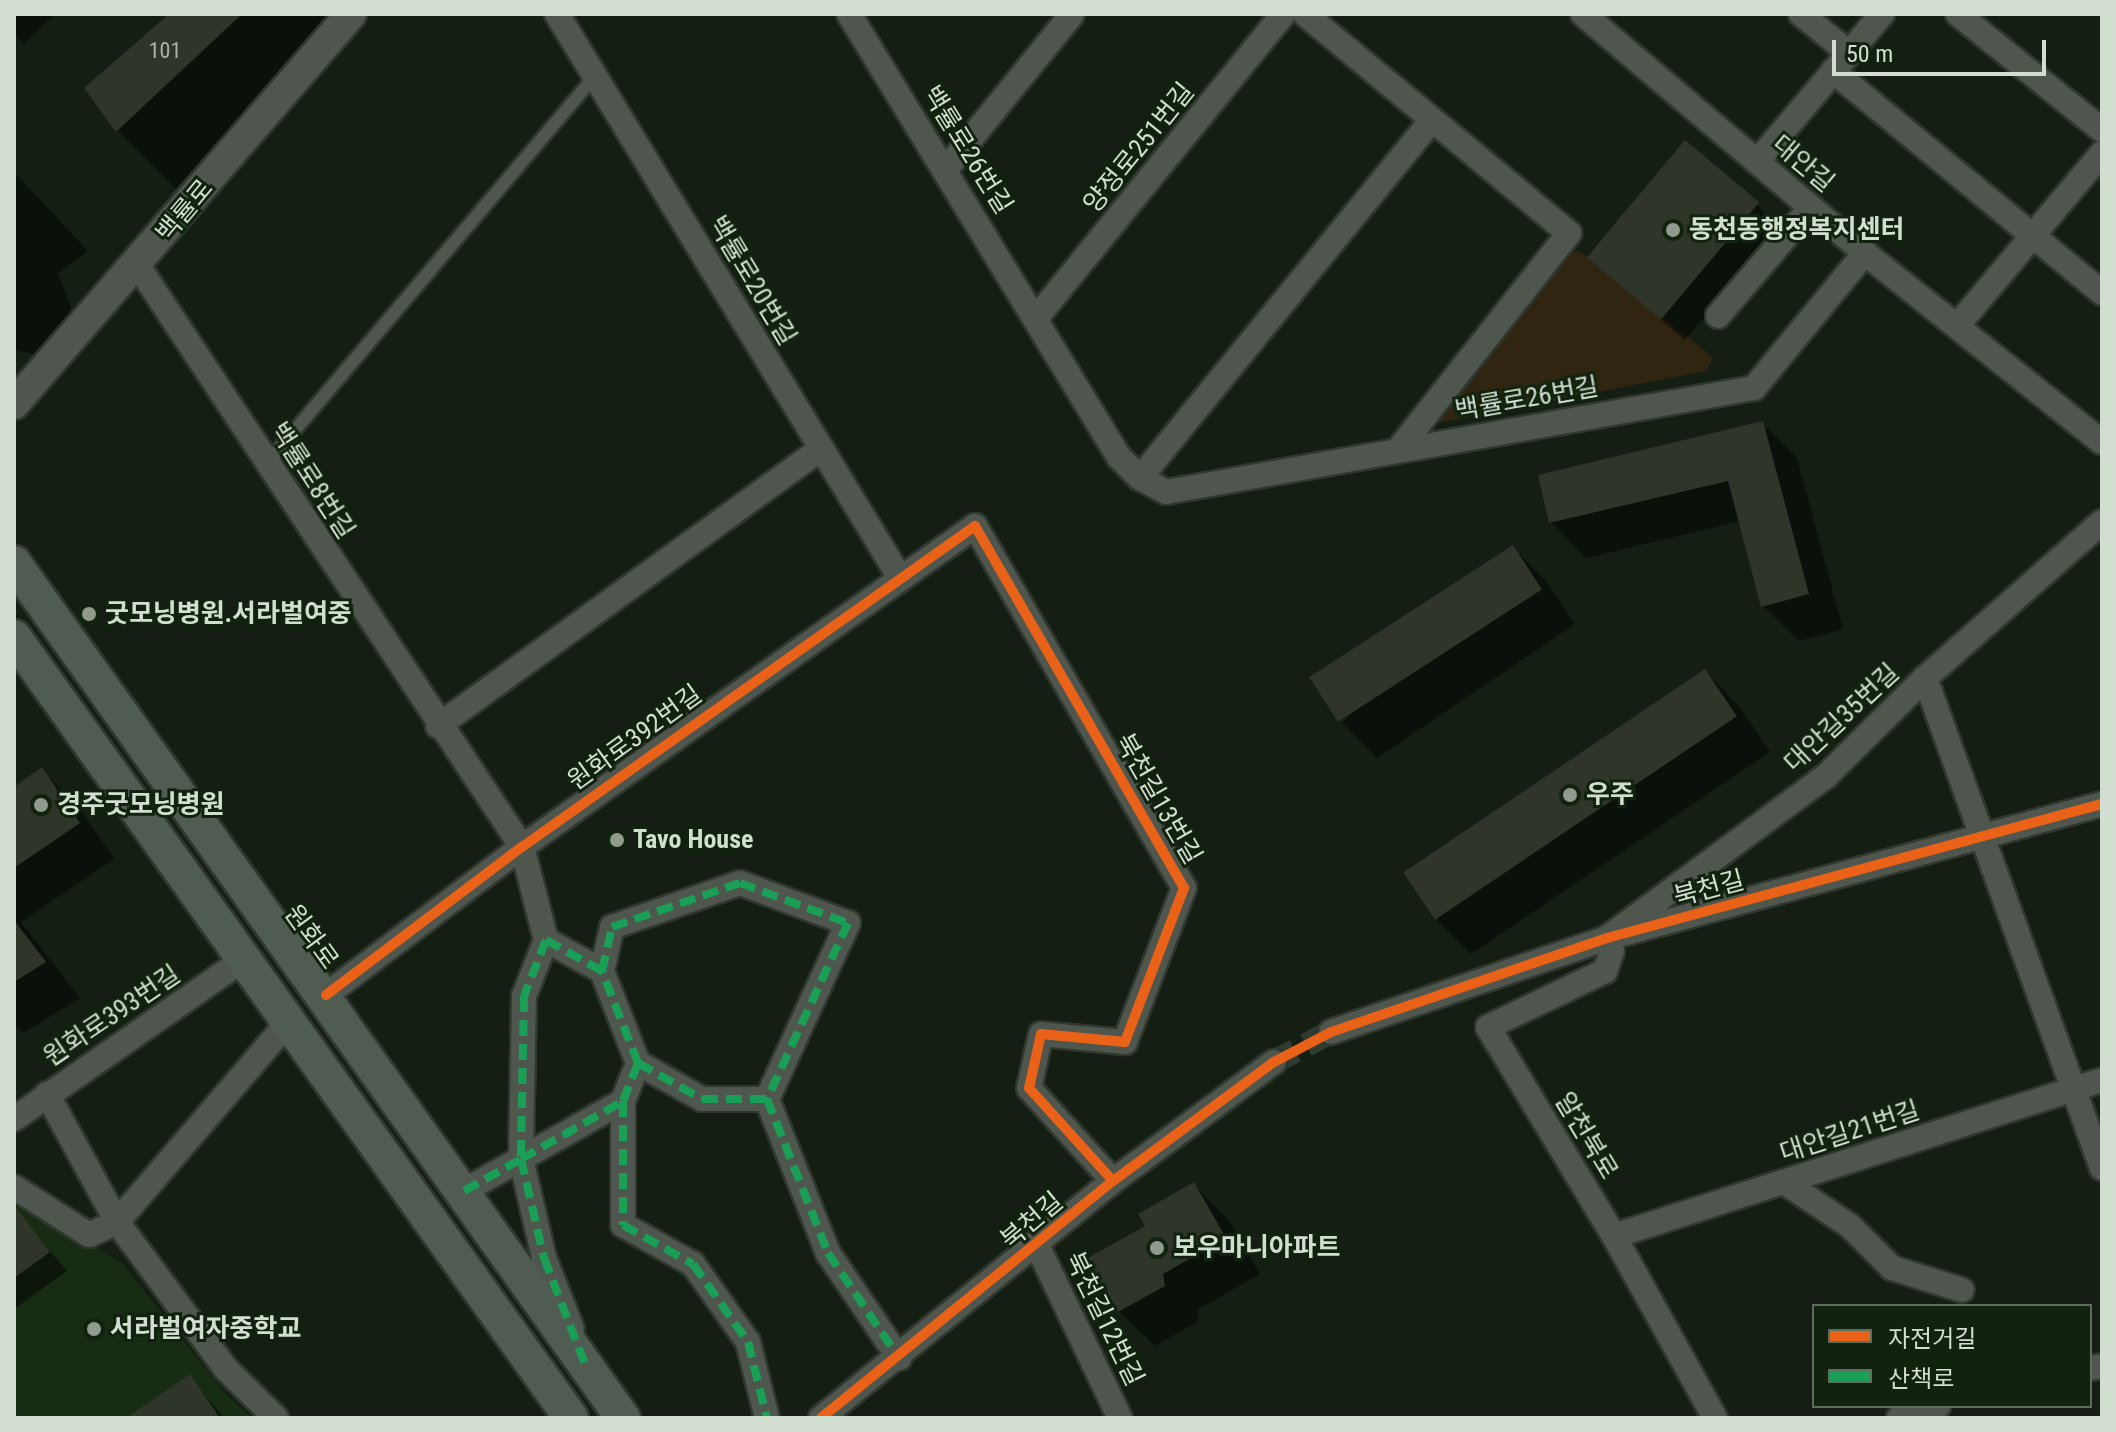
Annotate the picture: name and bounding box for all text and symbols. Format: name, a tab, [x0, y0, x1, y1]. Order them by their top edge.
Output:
scale bar	[1836, 24, 2050, 74]
house number: 101	[149, 38, 181, 64]
text: 50 m	[1846, 40, 1893, 68]
street label: 양정로251번길	[1077, 77, 1201, 219]
street label: 백률로26번길	[915, 80, 1019, 220]
street label: 대안길	[1765, 129, 1841, 199]
street label: 백률로	[150, 173, 220, 249]
street label: 백률로20번길	[701, 211, 803, 351]
place label: 동천동행정복지센터	[1689, 214, 1904, 246]
marker: 동천동행정복지센터	[1664, 221, 1682, 239]
street label: 백률로26번길	[1453, 371, 1601, 427]
street label: 백률로8번길	[263, 417, 361, 545]
place label: 굿모닝병원.서라벌여중	[105, 598, 352, 630]
marker: 굿모닝병원.서라벌여중	[80, 605, 98, 623]
street label: 대안길35번길	[1778, 657, 1906, 779]
street label: 원화로392번길	[562, 679, 708, 797]
street label: 북천길13번길	[1108, 728, 1208, 870]
place label: 우주	[1586, 779, 1634, 811]
marker: 우주	[1561, 786, 1579, 804]
place label: 경주굿모닝병원	[57, 789, 224, 821]
marker: 경주굿모닝병원	[32, 796, 50, 814]
place label: Tavo House	[633, 824, 753, 856]
marker: Tavo House	[608, 831, 626, 849]
street label: 북천길	[1670, 865, 1748, 913]
street label: 원화로	[277, 899, 345, 975]
street label: 원화로393번길	[38, 959, 186, 1073]
street label: 알천북로	[1548, 1087, 1624, 1185]
street label: 대안길21번길	[1776, 1095, 1924, 1169]
street label: 북천길	[994, 1186, 1070, 1256]
place label: 보우마니아파트	[1173, 1232, 1340, 1264]
marker: 보우마니아파트	[1148, 1239, 1166, 1257]
street label: 북천길12번길	[1058, 1247, 1150, 1391]
legend	[1812, 1304, 2092, 1408]
place label: 서라벌여자중학교	[110, 1313, 301, 1345]
marker: 서라벌여자중학교	[85, 1320, 103, 1338]
text: 자전거길	[1888, 1325, 1976, 1353]
text: 산책로	[1888, 1365, 1954, 1393]

